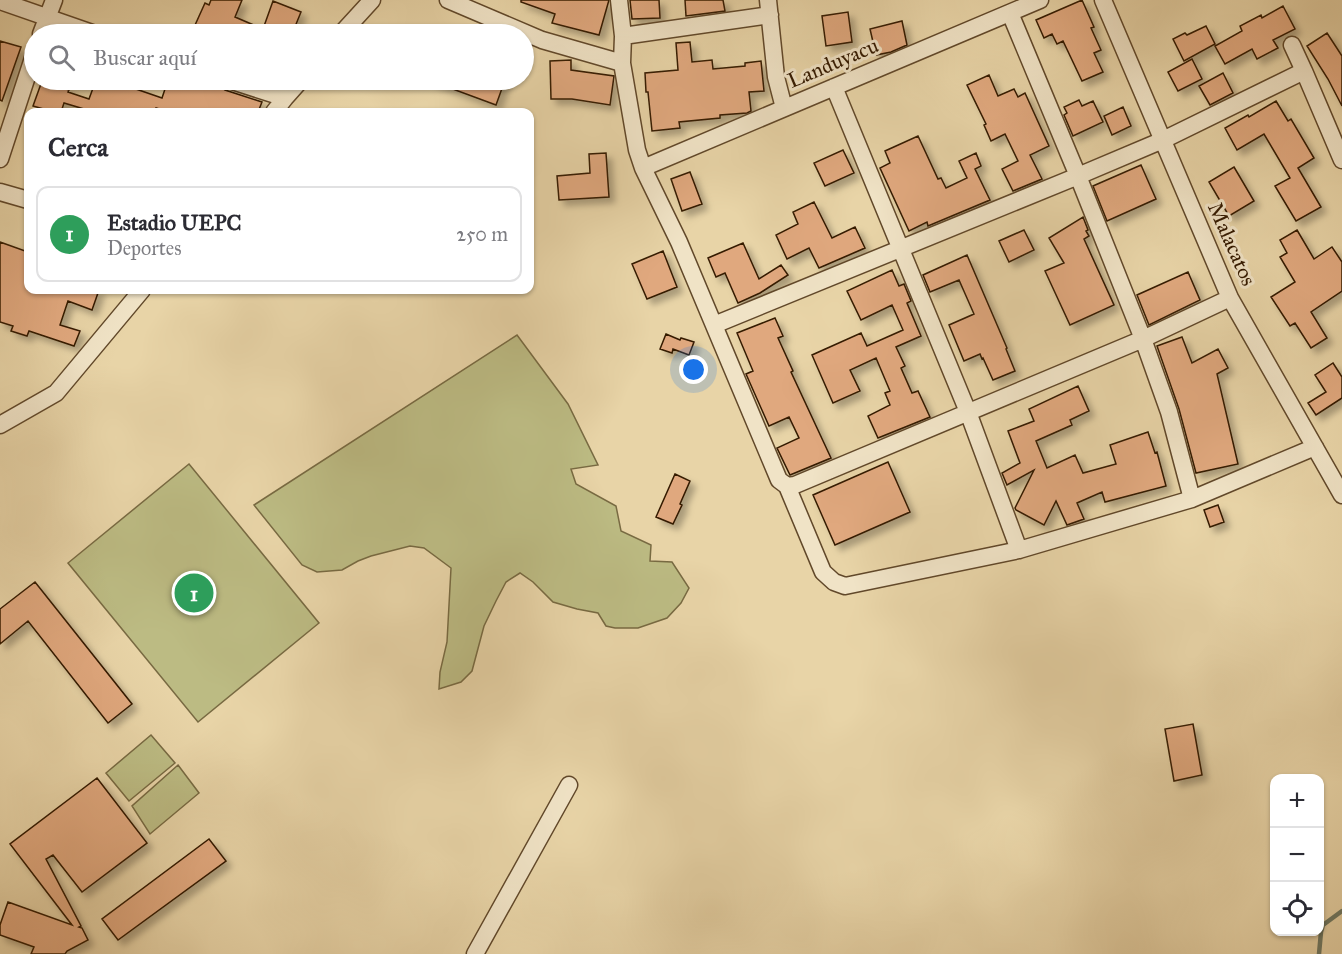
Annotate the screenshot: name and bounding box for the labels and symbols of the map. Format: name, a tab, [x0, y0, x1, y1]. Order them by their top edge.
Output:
street label: Landuyacu	[784, 32, 882, 94]
street label: Malacatos	[1202, 198, 1262, 290]
your location	[679, 355, 708, 384]
pin: 1	[174, 570, 214, 616]

